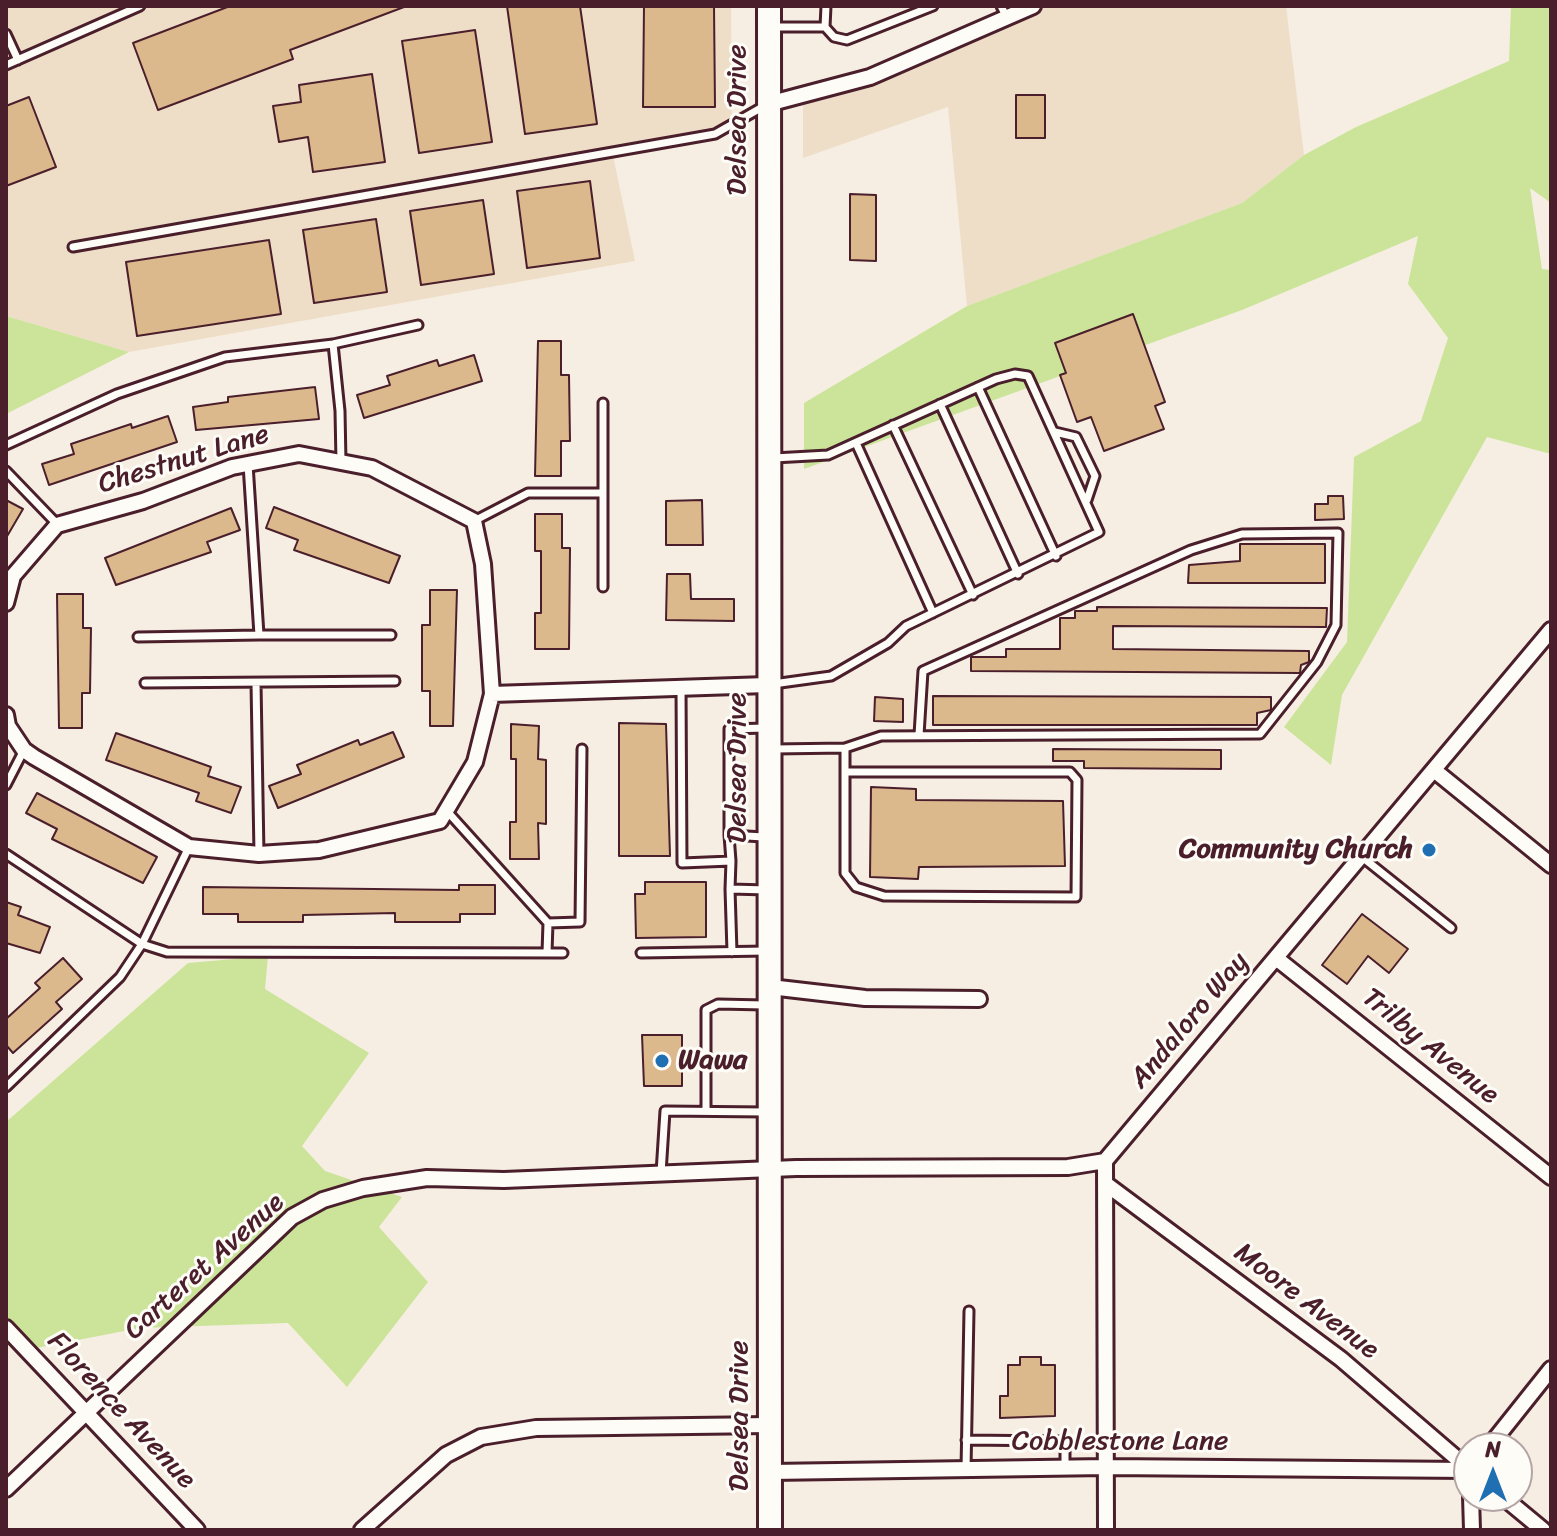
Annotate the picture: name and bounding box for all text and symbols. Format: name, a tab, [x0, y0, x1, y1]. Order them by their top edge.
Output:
street label: Delsea Drive	[721, 44, 755, 196]
street label: Chestnut Lane	[95, 418, 273, 502]
street label: Delsea Drive	[721, 692, 755, 844]
place label: Community Church	[1179, 833, 1413, 867]
marker: Community Church	[1420, 841, 1438, 859]
street label: Andaloro Way	[1123, 946, 1257, 1096]
street label: Trilby Avenue	[1355, 982, 1505, 1112]
place label: Wawa	[678, 1044, 747, 1078]
marker: Wawa	[653, 1052, 671, 1070]
street label: Carteret Avenue	[118, 1186, 292, 1348]
street label: Moore Avenue	[1227, 1237, 1385, 1367]
street label: Florence Avenue	[40, 1325, 202, 1497]
street label: Delsea Drive	[723, 1340, 757, 1492]
street label: Cobblestone Lane	[1012, 1425, 1228, 1459]
text: N	[1485, 1430, 1501, 1469]
north arrow	[1453, 1432, 1533, 1512]

